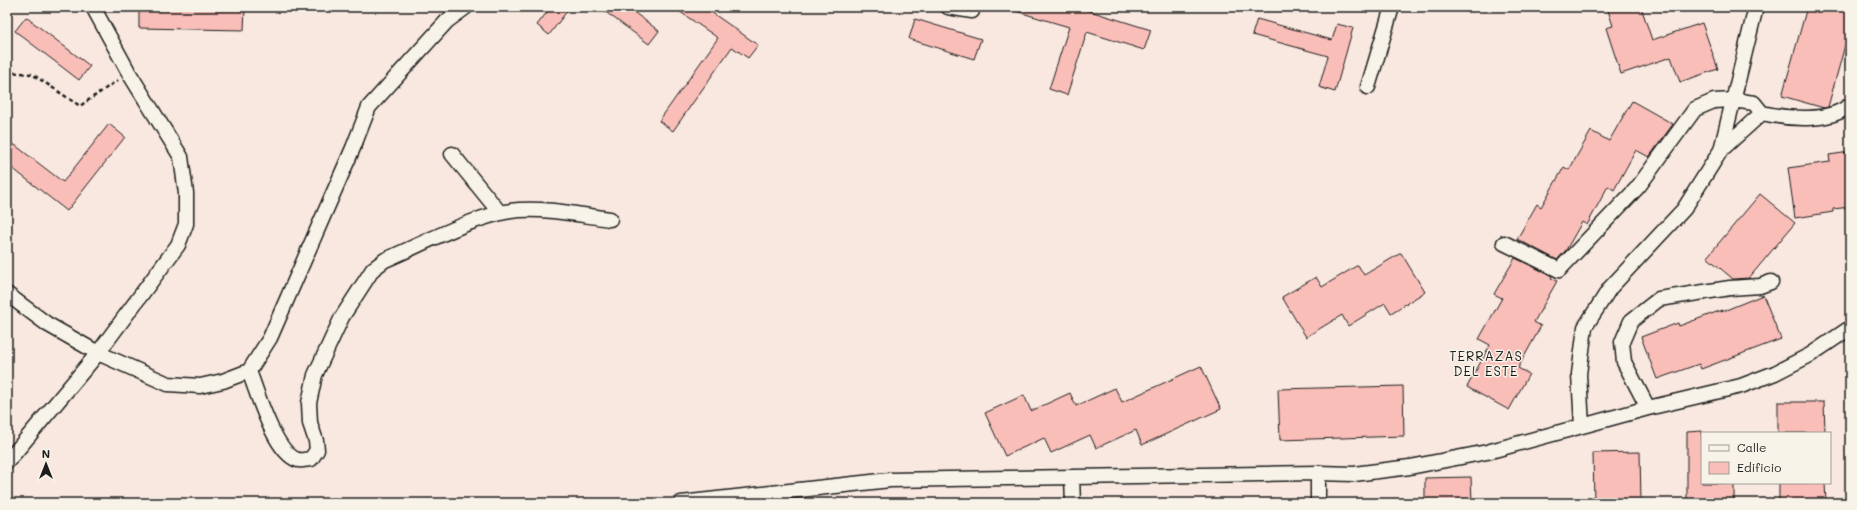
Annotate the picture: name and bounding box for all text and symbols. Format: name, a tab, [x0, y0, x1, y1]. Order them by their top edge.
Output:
district label: TERRAZAS DEL ESTE	[1449, 347, 1523, 379]
legend	[1701, 432, 1831, 484]
text: Calle	[1737, 439, 1767, 455]
north arrow	[26, 444, 66, 484]
text: N	[42, 446, 50, 461]
text: Edificio	[1737, 459, 1781, 475]

